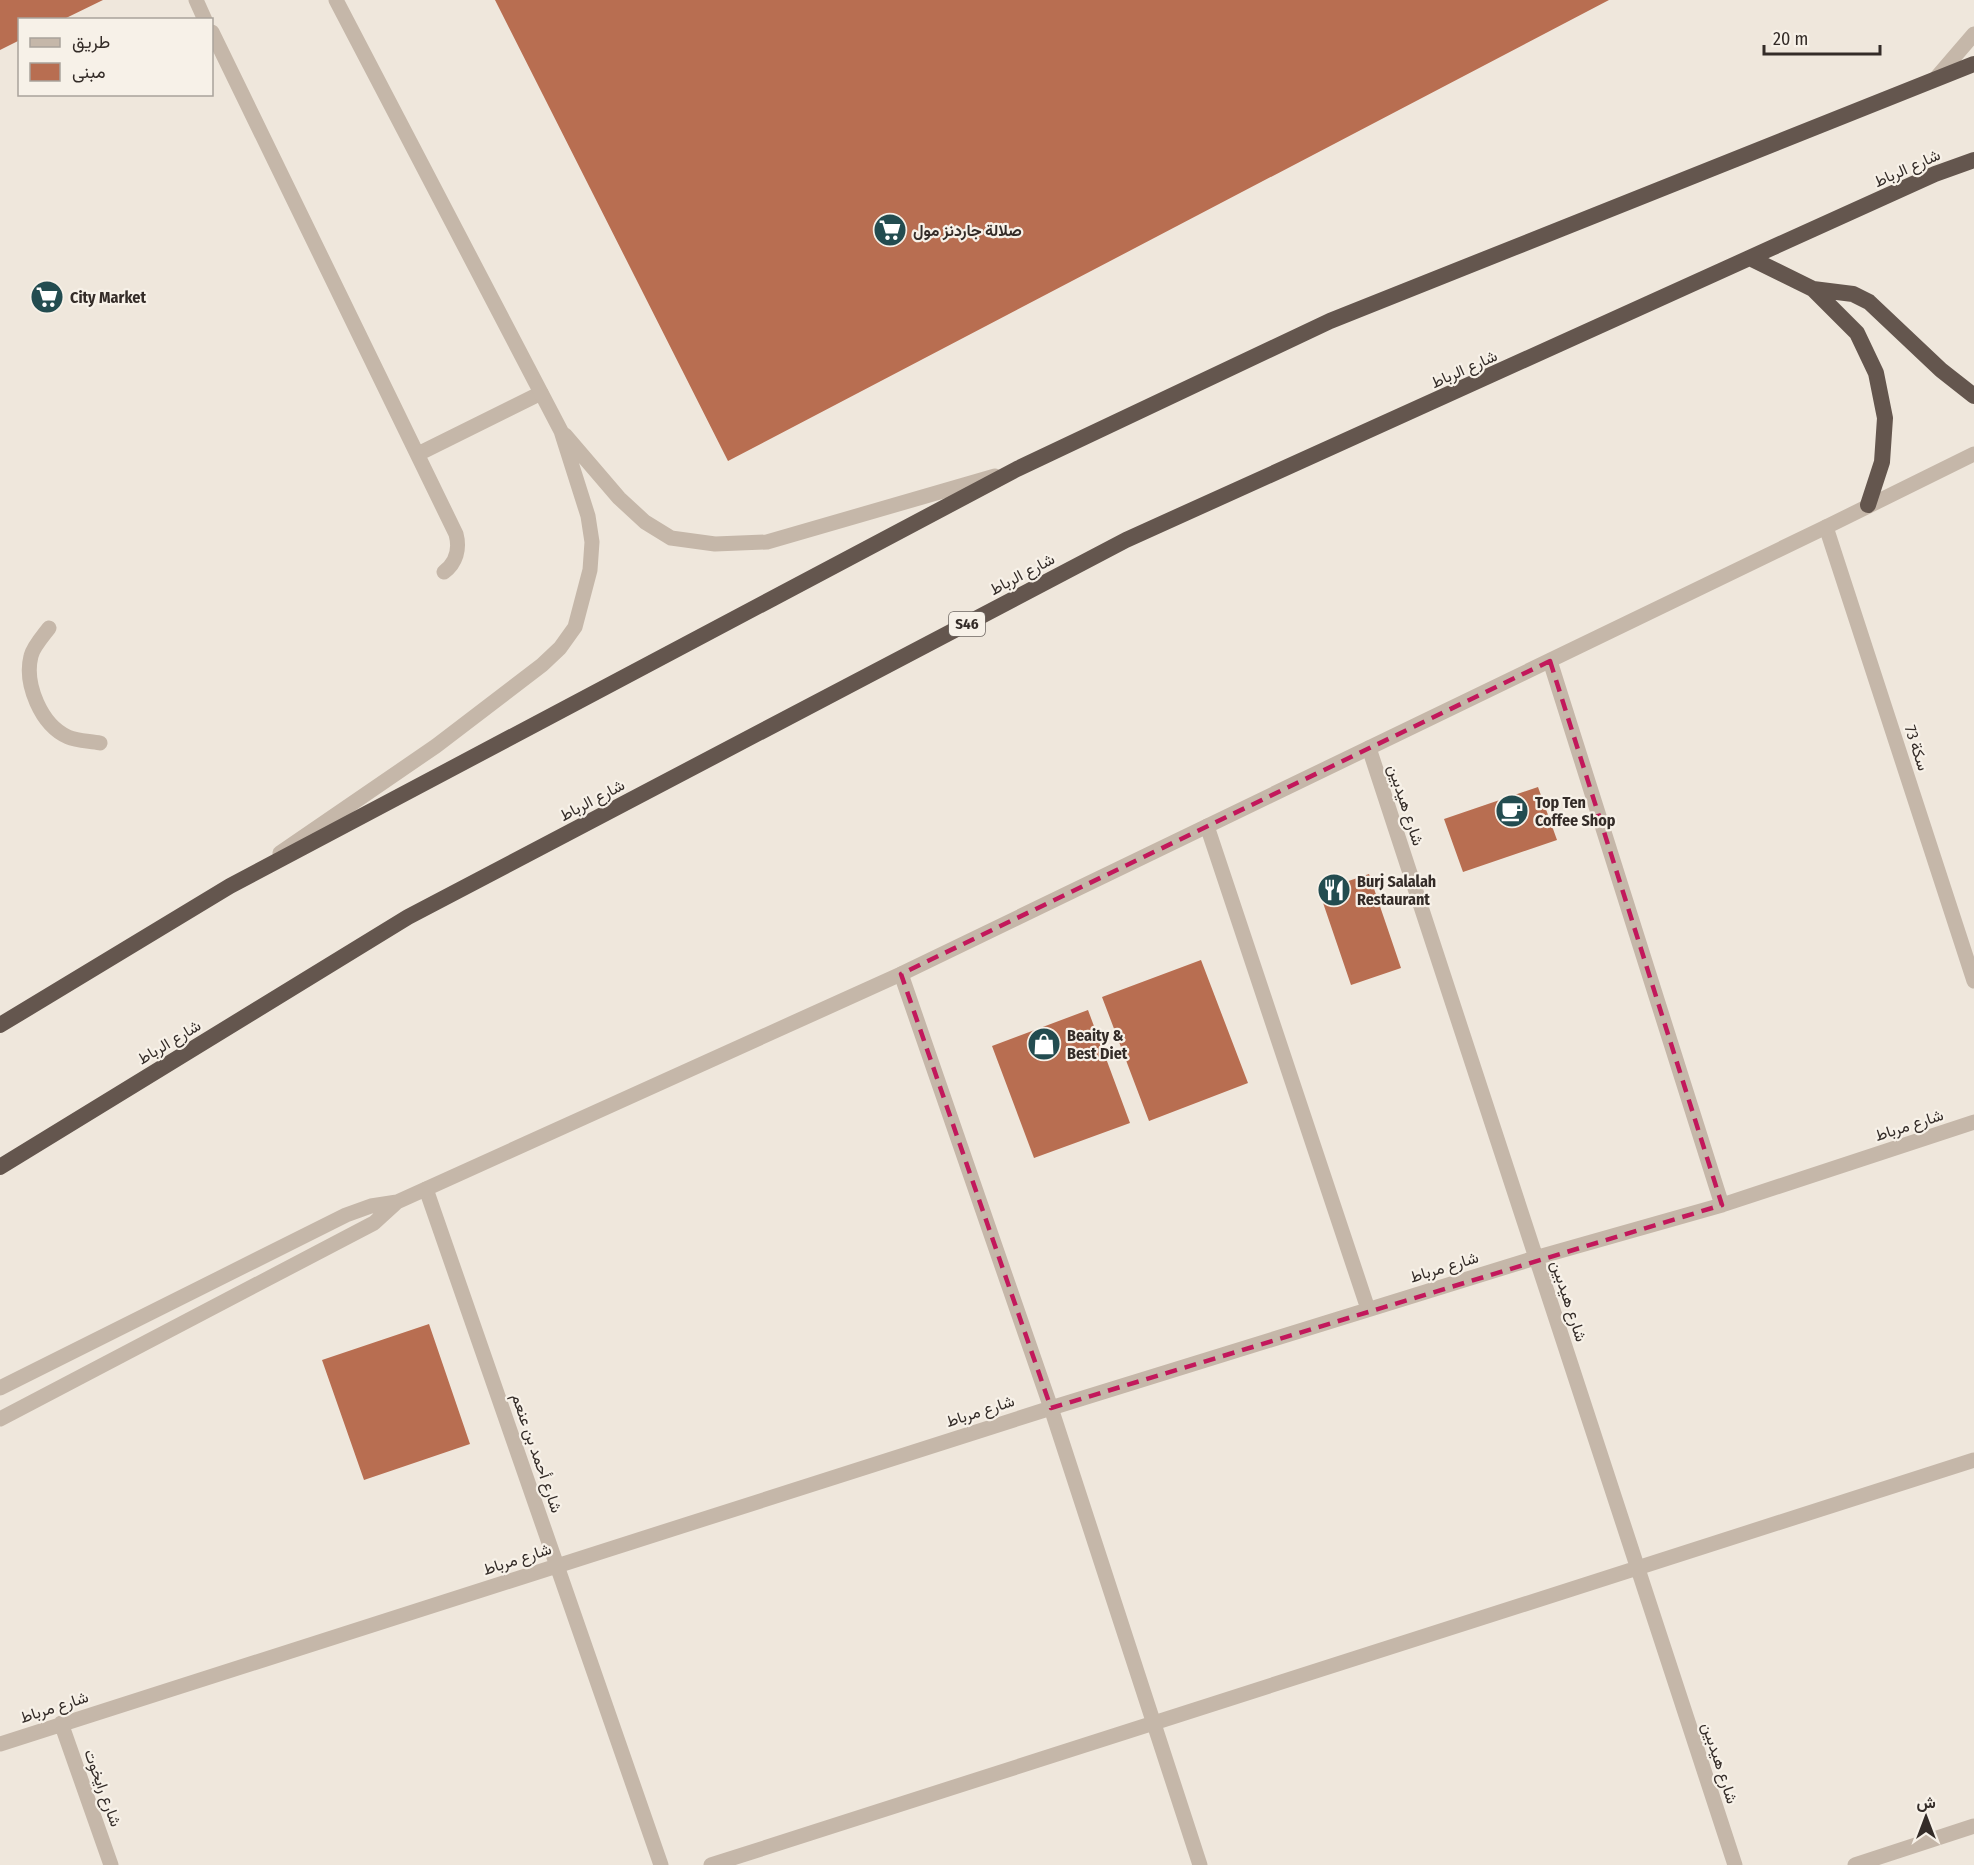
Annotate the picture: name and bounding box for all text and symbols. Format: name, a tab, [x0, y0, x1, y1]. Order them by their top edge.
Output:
legend	[18, 18, 213, 96]
scale bar	[1764, 18, 1880, 56]
text: 20 m	[1773, 28, 1808, 50]
text: طريق	[72, 31, 110, 53]
text: مبنى	[72, 61, 106, 83]
street label: شارع الرباط	[1871, 145, 1944, 193]
supermarket icon: صلالة جاردنز مول	[872, 212, 908, 248]
place label: صلالة جاردنز مول	[913, 221, 1022, 241]
supermarket icon: City Market	[29, 279, 65, 315]
place label: City Market	[70, 288, 146, 307]
street label: شارع الرباط	[1428, 346, 1501, 394]
street label: شارع الرباط	[986, 549, 1059, 601]
road number: S46	[949, 612, 985, 636]
street label: سكة 73	[1901, 723, 1933, 773]
street label: شارع هيدبين	[1382, 762, 1428, 848]
street label: شارع الرباط	[556, 775, 629, 827]
cafe icon: Top Ten Coffee Shop	[1494, 793, 1530, 829]
place label: Top Ten Coffee Shop	[1535, 793, 1616, 830]
restaurant icon: Burj Salalah Restaurant	[1316, 872, 1352, 908]
place label: Burj Salalah Restaurant	[1357, 872, 1436, 909]
street label: شارع الرباط	[134, 1016, 205, 1070]
shop icon: Beaity & Best Diet	[1026, 1026, 1062, 1062]
place label: Beaity & Best Diet	[1067, 1026, 1128, 1063]
street label: شارع مرباط	[1872, 1105, 1946, 1147]
street label: شارع مرباط	[1407, 1248, 1481, 1288]
street label: شارع هيدبين	[1545, 1258, 1591, 1344]
street label: شارع أحمد بن عنعم	[506, 1391, 566, 1516]
street label: شارع مرباط	[943, 1391, 1017, 1433]
street label: شارع مرباط	[480, 1539, 554, 1581]
street label: شارع مرباط	[17, 1687, 91, 1729]
street label: شارع هيدبين	[1696, 1720, 1742, 1806]
street label: شارع رايخوت	[78, 1747, 126, 1830]
north arrow	[1896, 1787, 1956, 1847]
text: ش	[1916, 1793, 1936, 1812]

